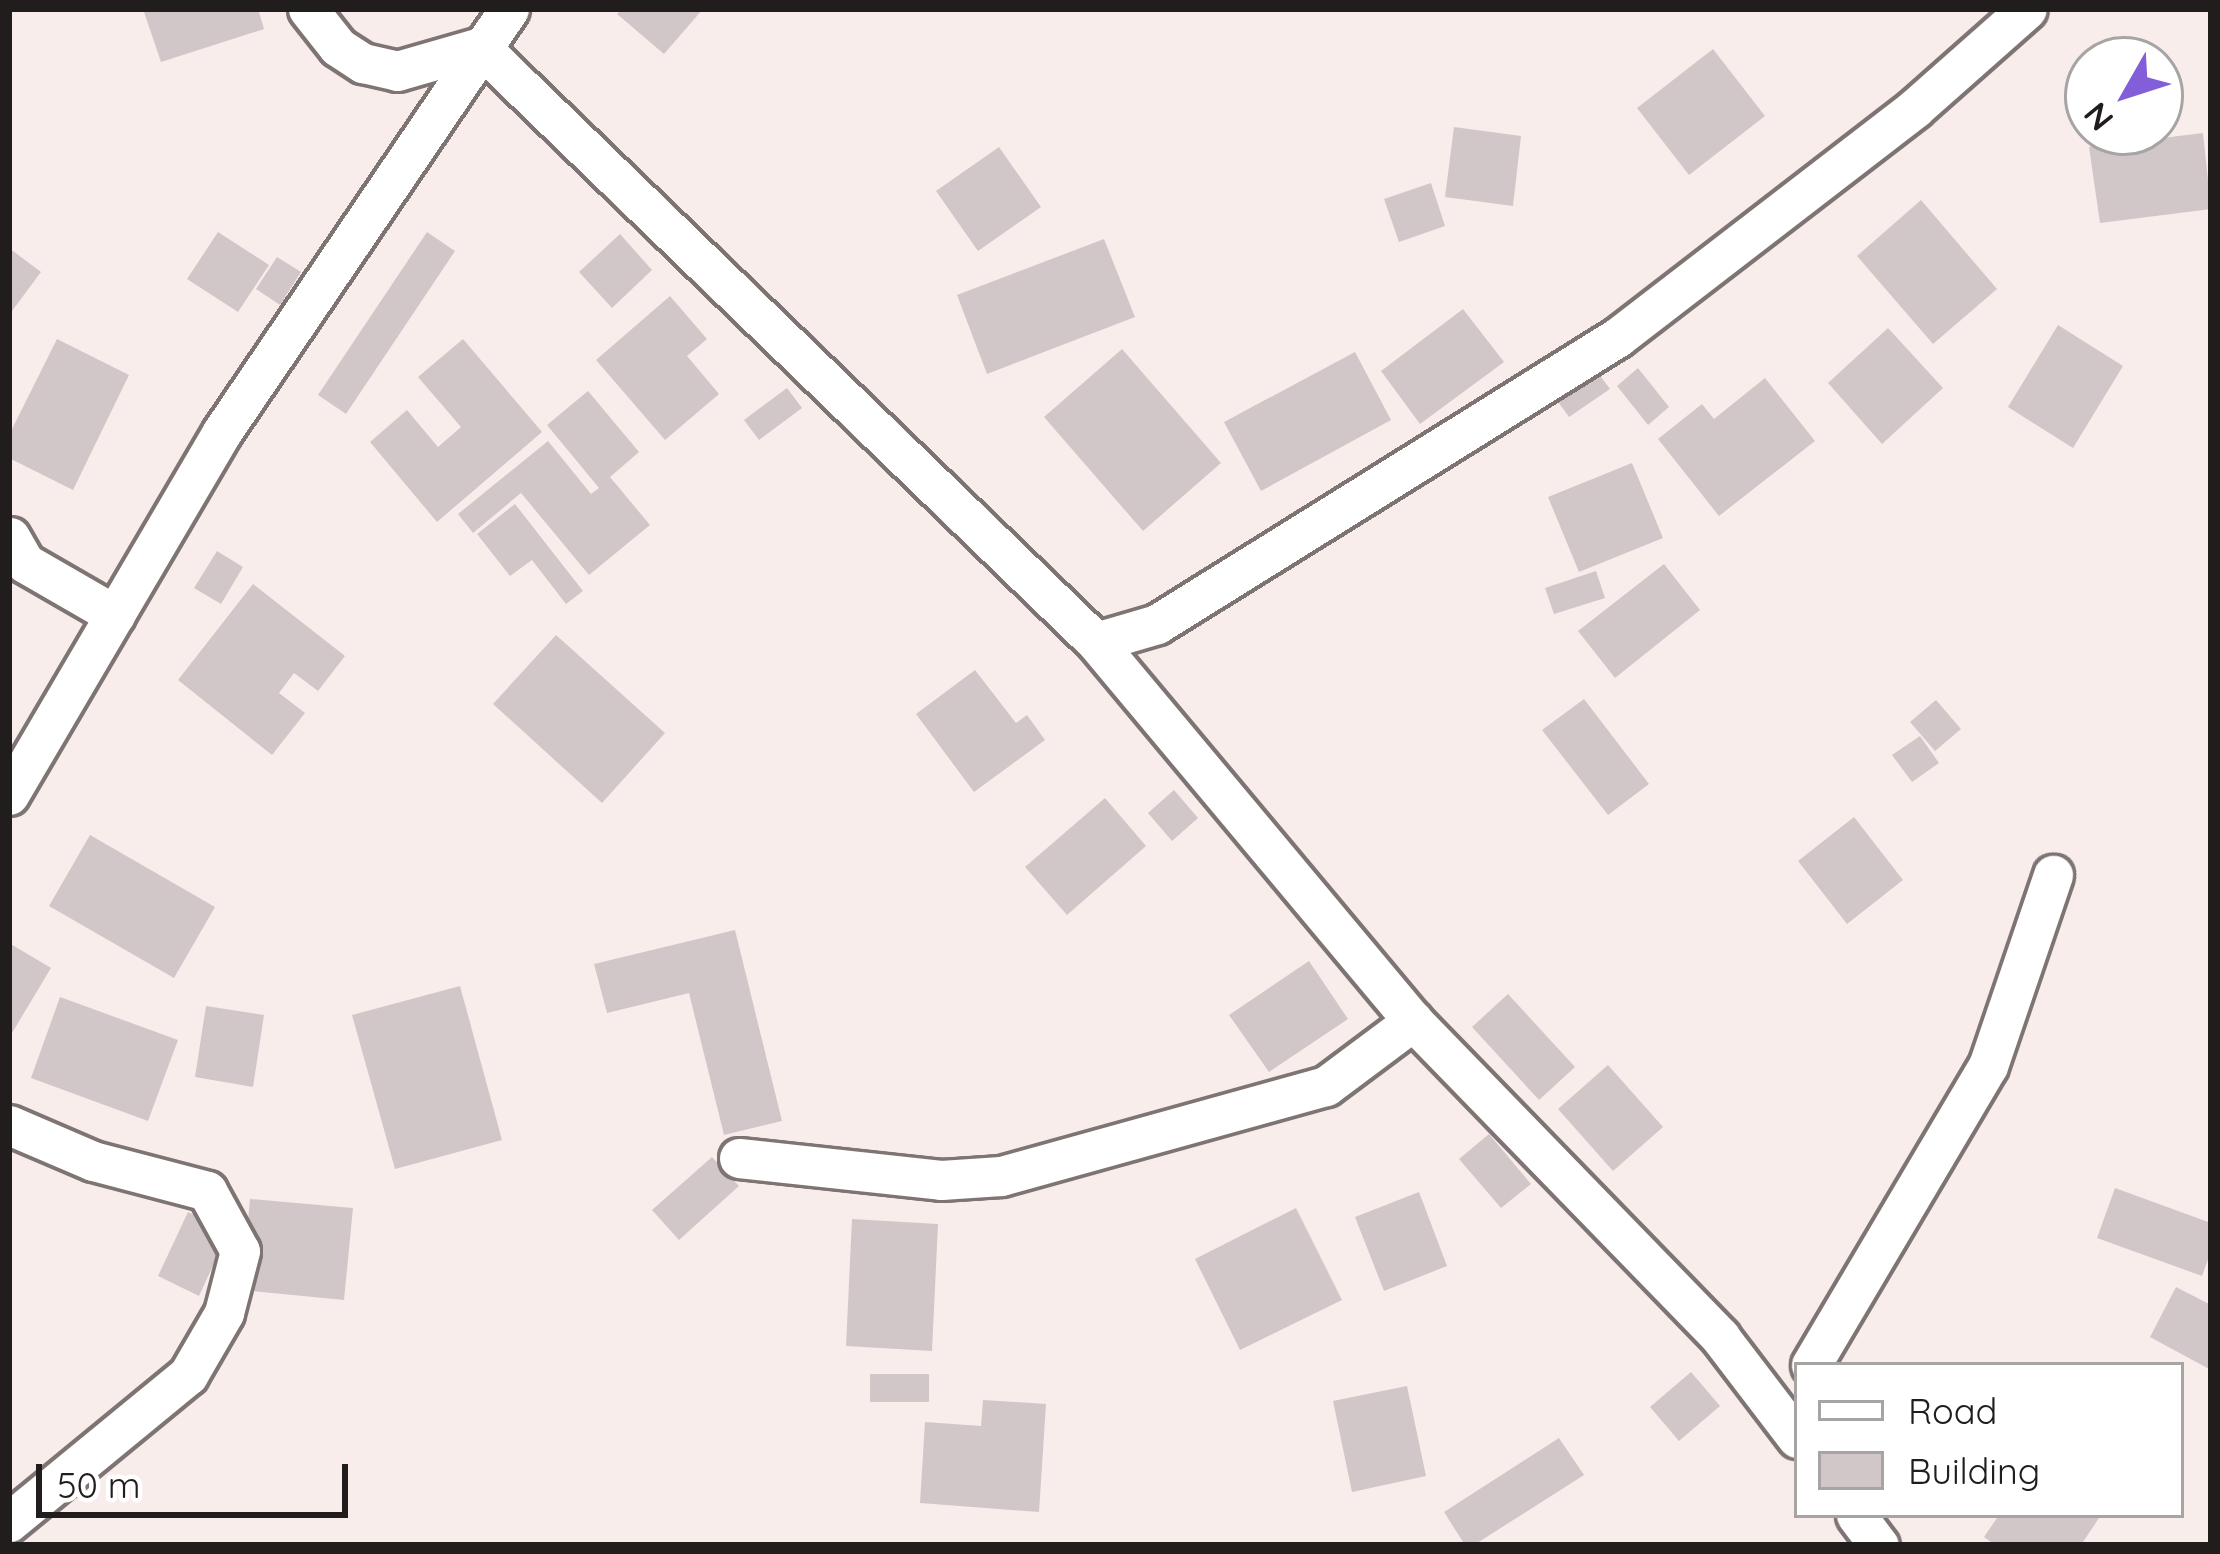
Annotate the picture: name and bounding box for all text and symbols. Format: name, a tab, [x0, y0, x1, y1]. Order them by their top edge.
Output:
north arrow	[2064, 36, 2184, 156]
text: N	[2074, 95, 2122, 139]
legend	[1794, 1362, 2184, 1518]
text: Road	[1908, 1388, 1997, 1433]
scale bar	[42, 1440, 354, 1514]
text: Building	[1908, 1448, 2040, 1493]
text: 50 m	[57, 1462, 141, 1507]

